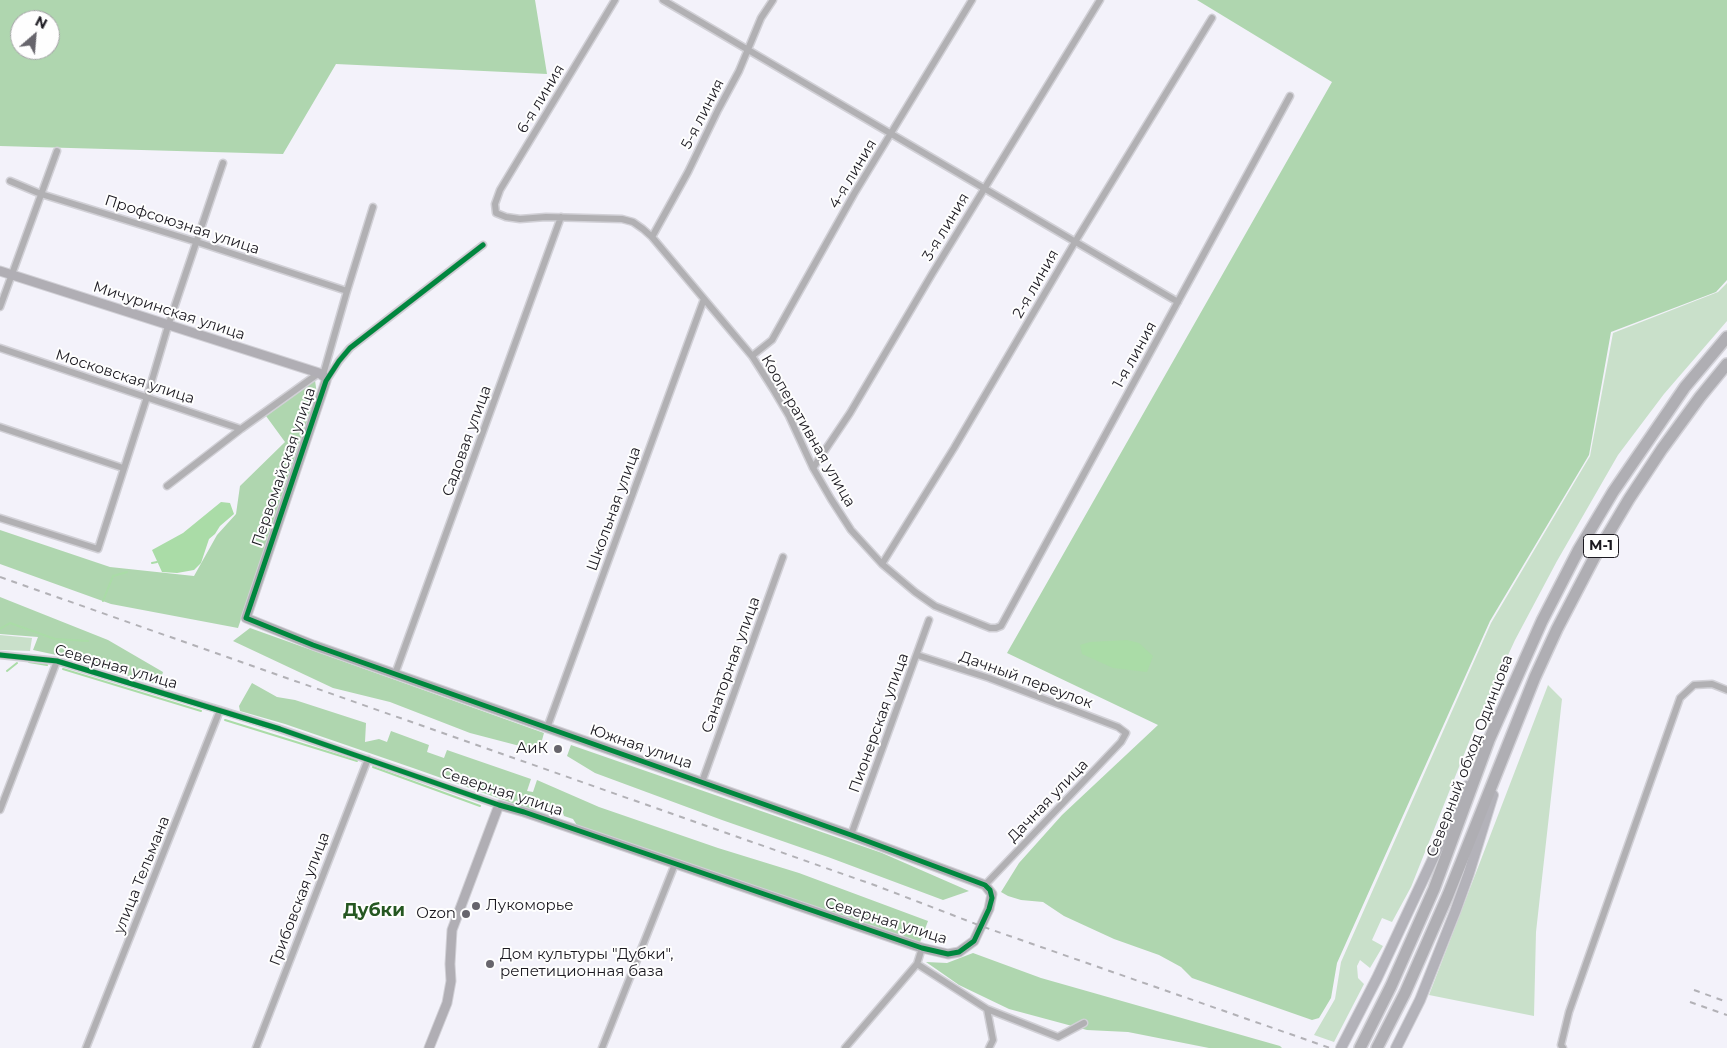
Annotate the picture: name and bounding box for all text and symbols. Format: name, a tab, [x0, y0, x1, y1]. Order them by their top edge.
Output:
north arrow	[10, 10, 60, 60]
text: N	[32, 12, 50, 33]
street label: 6-я линия	[513, 61, 569, 137]
street label: 5-я линия	[678, 76, 728, 152]
street label: 4-я линия	[825, 136, 881, 212]
street label: 3-я линия	[919, 190, 973, 264]
street label: Профсоюзная улица	[102, 191, 262, 259]
street label: 2-я линия	[1009, 247, 1063, 321]
street label: Мичуринская улица	[91, 278, 247, 344]
street label: 1-я линия	[1109, 319, 1161, 391]
street label: Московская улица	[53, 346, 197, 408]
street label: Кооперативная улица	[757, 352, 859, 510]
street label: Садовая улица	[439, 383, 495, 499]
street label: Первомайская улица	[248, 385, 320, 549]
street label: Школьная улица	[583, 444, 645, 574]
road number: М-1	[1584, 534, 1618, 558]
street label: Санаторная улица	[698, 594, 764, 736]
street label: Северная улица	[52, 641, 180, 693]
street label: Дачный переулок	[957, 648, 1095, 712]
street label: Пионерская улица	[845, 651, 913, 795]
street label: Северный обход Одинцова	[1423, 652, 1517, 860]
street label: Южная улица	[587, 721, 695, 773]
place label: АиК	[516, 740, 548, 758]
marker: АиК	[552, 743, 564, 755]
street label: Дачная улица	[1004, 756, 1092, 846]
street label: Северная улица	[439, 764, 565, 820]
street label: улица Тельмана	[110, 814, 174, 936]
street label: Грибовская улица	[266, 830, 334, 968]
street label: Северная улица	[823, 894, 949, 948]
place label: Лукоморье	[486, 897, 574, 915]
district label: Дубки	[343, 900, 405, 922]
marker: Лукоморье	[470, 900, 482, 912]
place label: Ozon	[416, 905, 456, 923]
marker: Ozon	[460, 908, 472, 920]
place label: Дом культуры "Дубки", репетиционная база	[500, 946, 674, 981]
marker: Дом культуры "Дубки", репетиционная база	[484, 958, 496, 970]

